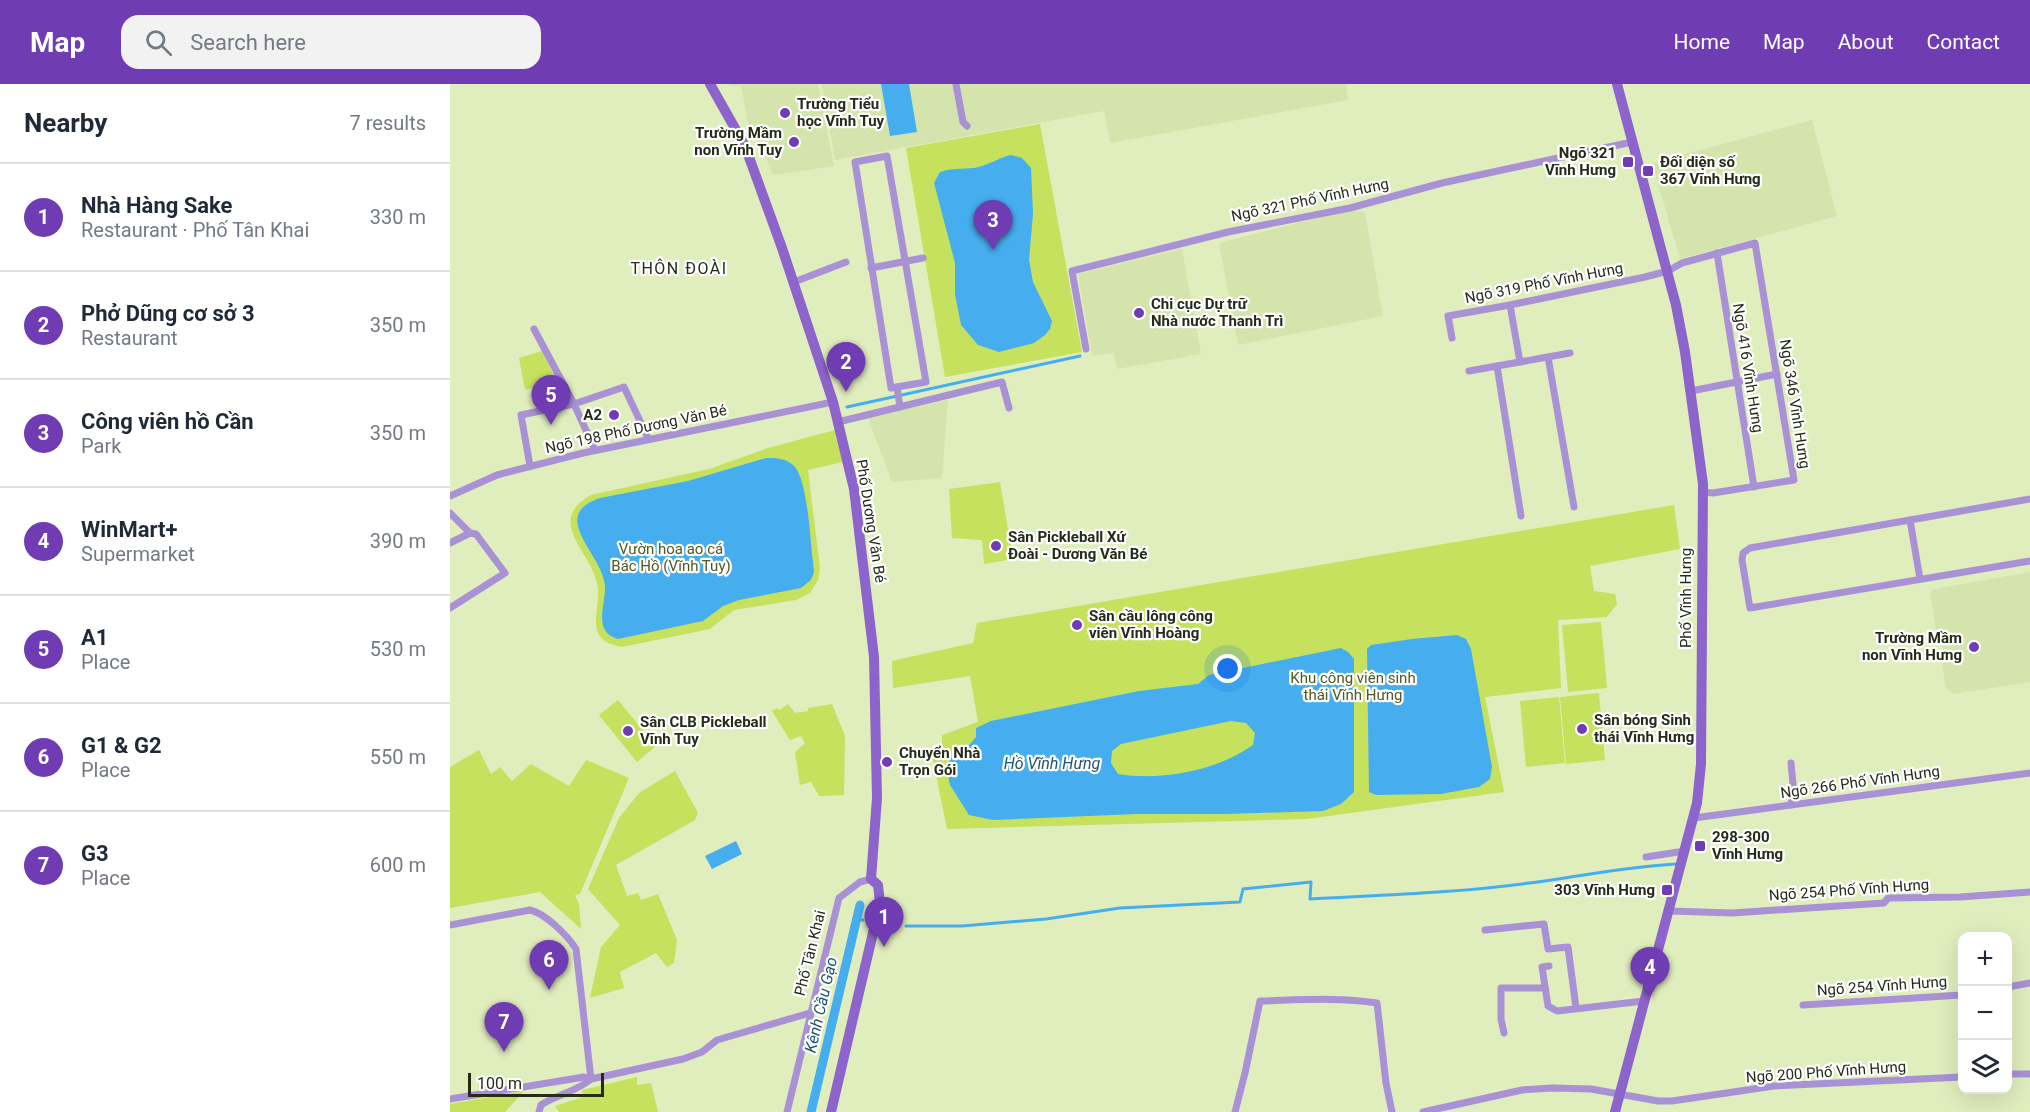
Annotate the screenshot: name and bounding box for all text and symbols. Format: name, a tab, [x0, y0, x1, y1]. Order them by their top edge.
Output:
search box	[121, 15, 541, 69]
text: Map	[30, 26, 85, 59]
icon: search	[142, 26, 175, 59]
text: Search here	[190, 30, 306, 55]
text: Home	[1674, 30, 1730, 54]
text: Map	[1763, 30, 1805, 54]
text: About	[1838, 30, 1894, 54]
text: Contact	[1927, 30, 2000, 54]
place label: Trường Tiểu học Vĩnh Tuy	[797, 95, 885, 130]
marker: Trường Tiểu học Vĩnh Tuy	[778, 106, 792, 120]
text: Nearby	[24, 108, 107, 138]
text: 7 results	[350, 111, 426, 135]
place label: Trường Mầm non Vĩnh Tuy	[694, 124, 782, 159]
marker: Trường Mầm non Vĩnh Tuy	[787, 135, 801, 149]
place label: Ngõ 321 Vĩnh Hưng	[1545, 144, 1616, 179]
place label: Đối diện số 367 Vĩnh Hưng	[1660, 153, 1761, 188]
marker: Ngõ 321 Vĩnh Hưng	[1621, 155, 1635, 169]
marker: Đối diện số 367 Vĩnh Hưng	[1641, 164, 1655, 178]
street label: Ngõ 321 Phố Vĩnh Hưng	[1230, 174, 1390, 226]
text: Nhà Hàng Sake	[81, 193, 233, 218]
pin: 3	[974, 200, 1012, 250]
text: 1	[38, 205, 49, 229]
text: 330 m	[370, 205, 426, 229]
text: Restaurant · Phố Tân Khai	[81, 218, 309, 242]
district label: THÔN ĐOÀI	[630, 258, 728, 278]
street label: Ngõ 319 Phố Vĩnh Hưng	[1463, 259, 1625, 307]
place label: Chi cục Dự trữ Nhà nước Thanh Trì	[1151, 295, 1283, 330]
text: Phở Dũng cơ sở 3	[81, 301, 255, 326]
street label: Ngõ 416 Vĩnh Hưng	[1729, 302, 1767, 434]
marker: Chi cục Dự trữ Nhà nước Thanh Trì	[1132, 306, 1146, 320]
text: 2	[38, 313, 49, 337]
text: 350 m	[370, 313, 426, 337]
text: Restaurant	[81, 326, 178, 350]
street label: Ngõ 346 Vĩnh Hưng	[1776, 338, 1814, 470]
pin: 2	[826, 342, 866, 392]
pin: 5	[532, 376, 570, 425]
street label: Ngõ 198 Phố Dương Văn Bé	[544, 401, 728, 457]
place label: A2	[583, 406, 602, 424]
marker: A2	[607, 408, 621, 422]
text: Công viên hồ Cần	[81, 409, 254, 434]
text: 3	[38, 421, 49, 445]
text: 350 m	[370, 421, 426, 445]
text: Park	[81, 434, 121, 458]
street label: Phố Dương Văn Bé	[852, 458, 890, 584]
text: WinMart+	[81, 517, 177, 542]
place label: Sân Pickleball Xứ Đoài - Dương Văn Bé	[1008, 528, 1147, 563]
text: 4	[38, 529, 49, 553]
text: 390 m	[370, 529, 426, 553]
marker: Sân Pickleball Xứ Đoài - Dương Văn Bé	[989, 539, 1003, 553]
park label: Vườn hoa ao cá Bác Hồ (Vĩnh Tuy)	[611, 540, 731, 575]
text: Supermarket	[81, 542, 195, 566]
street label: Phố Vĩnh Hưng	[1677, 548, 1695, 648]
place label: Sân cầu lông công viên Vĩnh Hoàng	[1089, 607, 1213, 642]
marker: Sân cầu lông công viên Vĩnh Hoàng	[1070, 618, 1084, 632]
text: A1	[81, 625, 108, 650]
place label: Trường Mầm non Vĩnh Hưng	[1862, 629, 1962, 664]
text: 5	[38, 637, 49, 661]
text: 530 m	[370, 637, 426, 661]
marker: Trường Mầm non Vĩnh Hưng	[1967, 640, 1981, 654]
text: Place	[81, 650, 130, 674]
your location	[1213, 654, 1242, 683]
park label: Khu công viên sinh thái Vĩnh Hưng	[1290, 669, 1416, 704]
place label: Sân bóng Sinh thái Vĩnh Hưng	[1594, 711, 1694, 746]
place label: Sân CLB Pickleball Vĩnh Tuy	[640, 713, 767, 748]
marker: Sân bóng Sinh thái Vĩnh Hưng	[1575, 722, 1589, 736]
marker: Sân CLB Pickleball Vĩnh Tuy	[621, 724, 635, 738]
text: G1 & G2	[81, 733, 162, 758]
place label: Chuyển Nhà Trọn Gói	[899, 744, 980, 779]
text: 6	[38, 745, 49, 769]
text: 550 m	[370, 745, 426, 769]
water label: Hồ Vĩnh Hưng	[1004, 754, 1101, 773]
marker: Chuyển Nhà Trọn Gói	[880, 755, 894, 769]
text: Place	[81, 758, 130, 782]
street label: Ngõ 266 Phố Vĩnh Hưng	[1779, 762, 1941, 802]
place label: 298-300 Vĩnh Hưng	[1712, 828, 1783, 863]
marker: 298-300 Vĩnh Hưng	[1693, 839, 1707, 853]
text: G3	[81, 841, 109, 866]
text: 7	[38, 853, 49, 877]
text: 600 m	[370, 853, 426, 877]
text: Place	[81, 866, 130, 890]
street label: Ngõ 254 Phố Vĩnh Hưng	[1768, 875, 1930, 905]
place label: 303 Vĩnh Hưng	[1554, 881, 1655, 899]
marker: 303 Vĩnh Hưng	[1660, 883, 1674, 897]
pin: 1	[864, 898, 904, 947]
street label: Phố Tân Khai	[791, 908, 829, 998]
map controls	[1958, 932, 2012, 1094]
button: +	[1958, 932, 2012, 986]
pin: 6	[530, 940, 568, 990]
pin: 4	[1630, 948, 1670, 997]
water label: Kênh Cầu Gạo	[801, 955, 841, 1055]
street label: Ngõ 254 Vĩnh Hưng	[1816, 972, 1948, 1000]
button: −	[1958, 986, 2012, 1040]
pin: 7	[484, 1002, 524, 1052]
button: layers	[1958, 1040, 2012, 1094]
street label: Ngõ 200 Phố Vĩnh Hưng	[1745, 1057, 1907, 1087]
scale bar	[468, 1070, 604, 1098]
text: 100 m	[477, 1074, 522, 1093]

